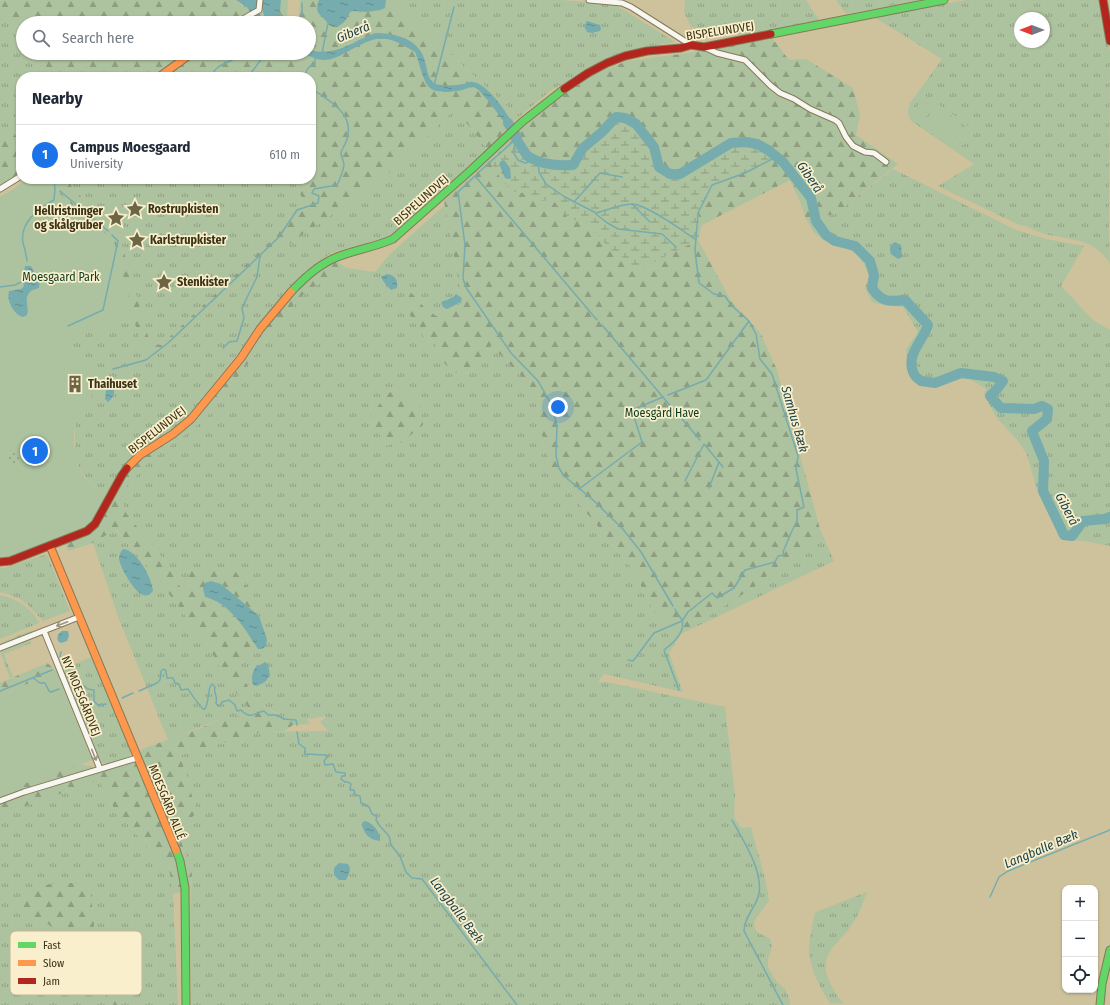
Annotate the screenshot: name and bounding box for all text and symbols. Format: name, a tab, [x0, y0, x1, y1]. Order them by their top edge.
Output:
north arrow	[1014, 12, 1050, 48]
search box	[16, 16, 316, 60]
water label: Giberå	[334, 18, 372, 45]
street label: BISPELUNDVEJ	[685, 19, 755, 43]
icon: search	[30, 27, 52, 49]
text: Search here	[62, 29, 134, 47]
text: Nearby	[32, 88, 83, 109]
text: Campus Moesgaard	[70, 138, 190, 156]
text: 1	[42, 147, 48, 162]
text: 610 m	[269, 147, 300, 162]
text: University	[70, 156, 123, 171]
water label: Giberå	[794, 159, 826, 196]
street label: BISPELUNDVEJ	[391, 172, 451, 228]
place icon: Rostrupkisten	[125, 199, 145, 219]
place label: Rostrupkisten	[148, 202, 218, 216]
place label: Hellristninger og skålgruber	[34, 204, 104, 232]
place icon: Hellristninger og skålgruber	[106, 208, 126, 228]
place icon: Karlstrupkister	[127, 230, 147, 250]
place label: Karlstrupkister	[150, 233, 227, 247]
park label: Moesgaard Park	[22, 270, 100, 284]
place icon: Stenkister	[154, 272, 174, 292]
place label: Stenkister	[177, 275, 229, 289]
building icon: Thaihuset	[65, 374, 85, 394]
place label: Thaihuset	[88, 377, 138, 391]
water label: Samhus Bæk	[778, 383, 812, 454]
your location	[548, 397, 568, 417]
street label: BISPELUNDVEJ	[126, 403, 188, 457]
park label: Moesgård Have	[625, 406, 699, 420]
pin: 1	[22, 436, 48, 466]
water label: Giberå	[1052, 490, 1082, 528]
one-way arrow	[56, 621, 68, 629]
street label: NY MOESGÅRDVEJ	[59, 653, 105, 738]
one-way arrow	[91, 749, 99, 761]
street label: MOESGÅRD ALLÉ	[146, 762, 190, 842]
water label: Langballe Bæk	[1002, 827, 1081, 871]
water label: Langballe Bæk	[427, 874, 487, 946]
map controls	[1062, 885, 1098, 993]
button: +	[1062, 885, 1098, 921]
button: −	[1062, 921, 1098, 957]
legend	[10, 931, 142, 995]
text: Fast	[43, 939, 61, 952]
text: Slow	[43, 957, 64, 970]
button: locate	[1062, 957, 1098, 993]
text: Jam	[43, 975, 60, 988]

